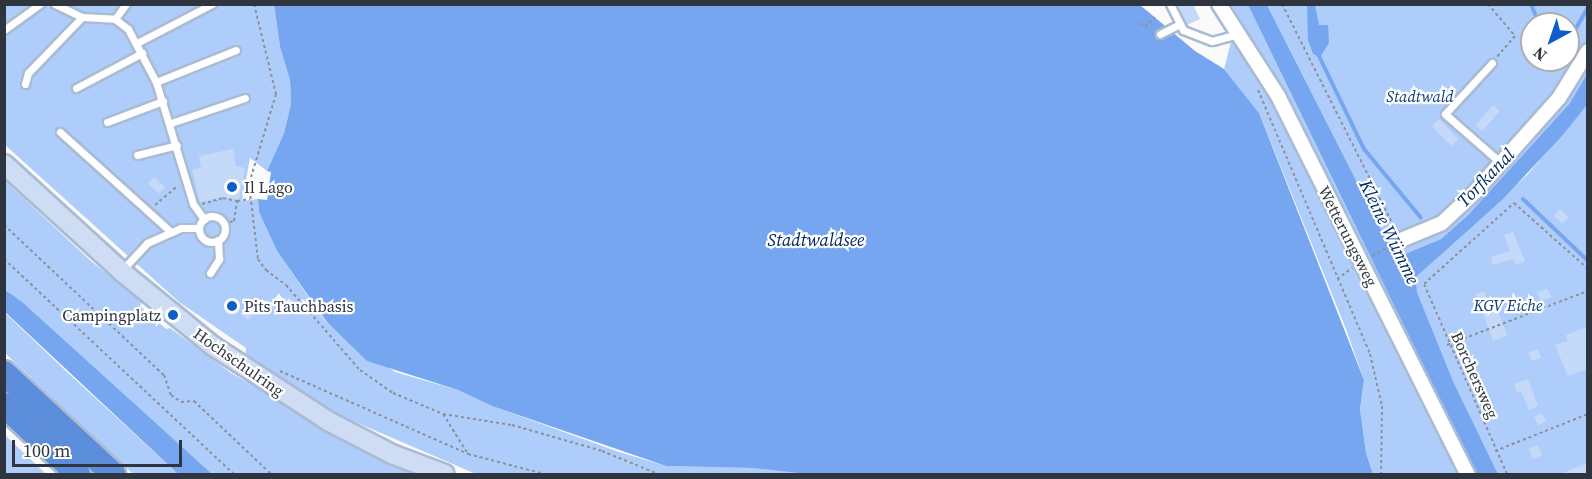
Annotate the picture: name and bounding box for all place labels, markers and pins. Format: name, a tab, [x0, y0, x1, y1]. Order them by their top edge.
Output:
place label: Il Lago	[244, 177, 293, 197]
marker: Il Lago	[225, 180, 239, 194]
place label: Pits Tauchbasis	[244, 296, 354, 316]
marker: Pits Tauchbasis	[225, 299, 239, 313]
place label: Campingplatz	[62, 305, 161, 325]
marker: Campingplatz	[166, 308, 180, 322]

